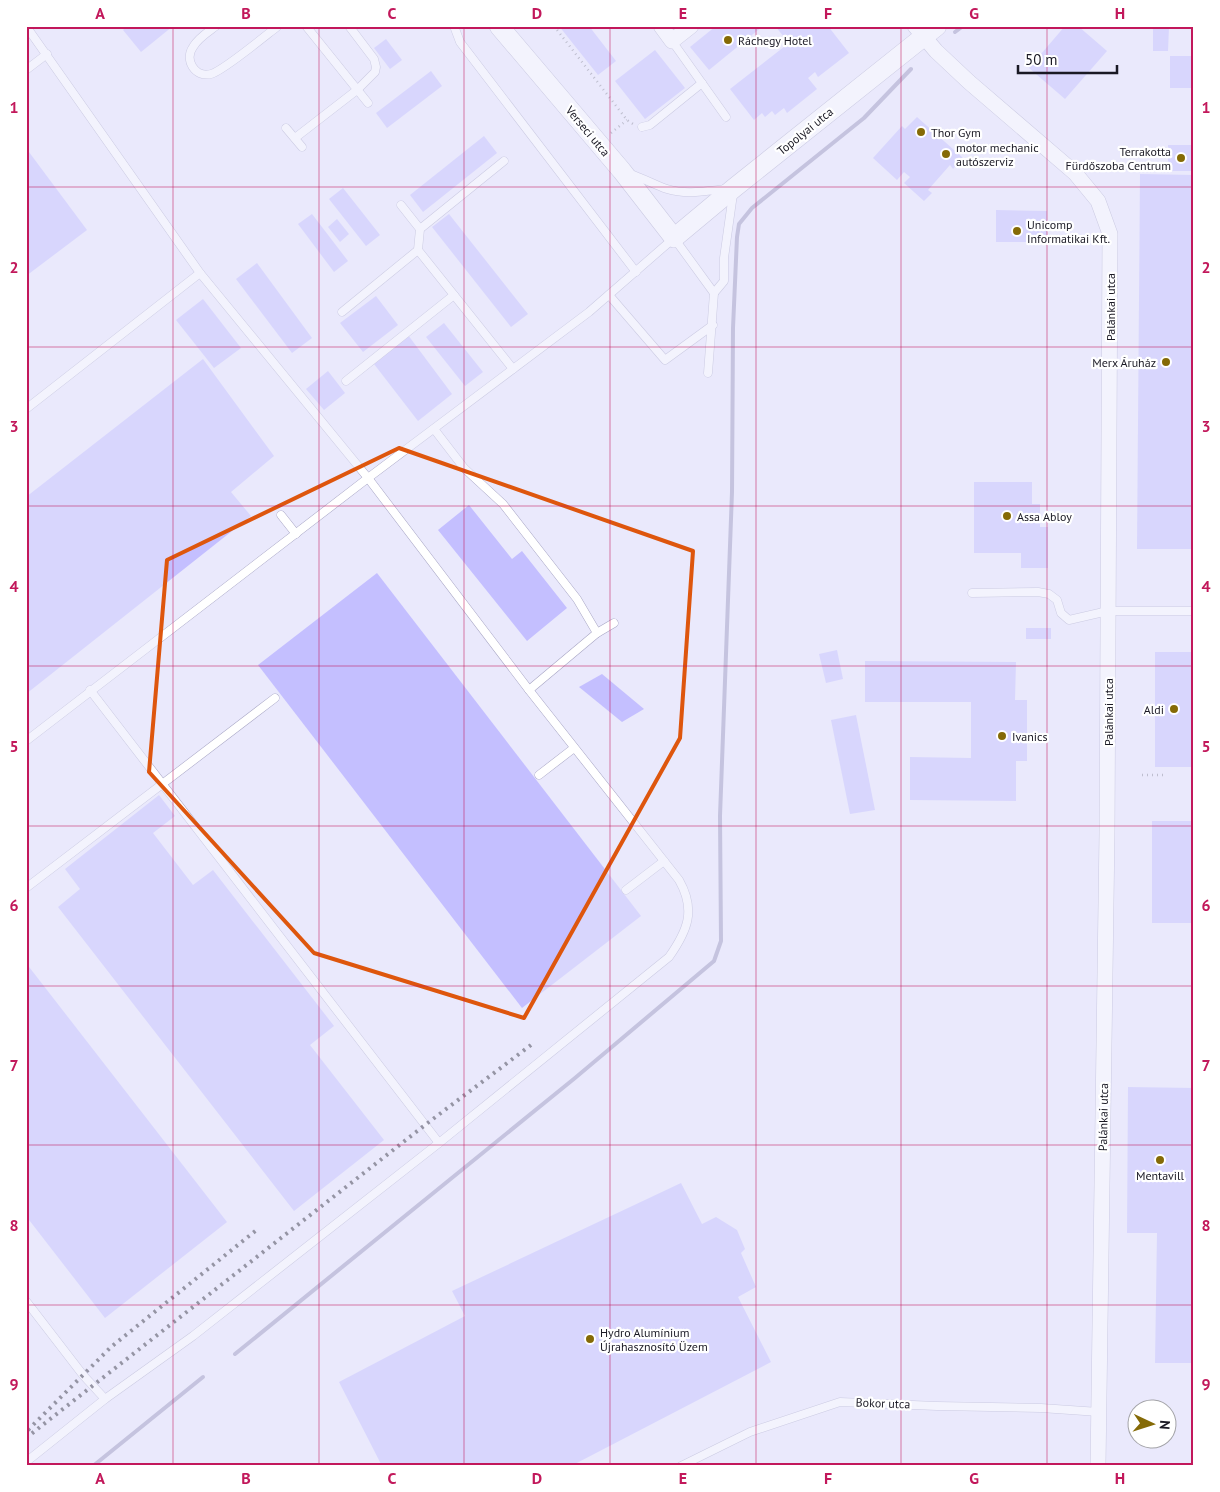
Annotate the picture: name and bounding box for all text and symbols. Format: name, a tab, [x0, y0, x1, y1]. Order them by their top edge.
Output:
text: A	[95, 3, 105, 23]
text: B	[241, 3, 251, 23]
text: C	[388, 3, 397, 23]
text: D	[532, 3, 542, 23]
text: E	[679, 3, 687, 23]
text: F	[824, 3, 832, 23]
text: G	[969, 3, 979, 23]
text: H	[1115, 3, 1125, 23]
place label: Ráchegy Hotel	[738, 33, 812, 48]
marker: Ráchegy Hotel	[722, 34, 734, 46]
scale bar	[1018, 42, 1116, 74]
text: 50 m	[1025, 50, 1058, 69]
text: 1	[9, 97, 19, 117]
text: 1	[1201, 97, 1211, 117]
street label: Verseci utca	[562, 102, 613, 159]
street label: Topolyai utca	[774, 104, 836, 158]
place label: Thor Gym	[931, 125, 981, 140]
marker: Thor Gym	[915, 126, 927, 138]
place label: motor mechanic autószerviz	[956, 140, 1039, 169]
place label: Terrakotta Fürdőszoba Centrum	[1066, 144, 1171, 173]
marker: motor mechanic autószerviz	[940, 148, 952, 160]
marker: Terrakotta Fürdőszoba Centrum	[1175, 152, 1187, 164]
place label: Unicomp Informatikai Kft.	[1027, 217, 1110, 246]
marker: Unicomp Informatikai Kft.	[1011, 225, 1023, 237]
text: 2	[9, 257, 19, 277]
text: 2	[1201, 257, 1211, 277]
street label: Palánkai utca	[1103, 273, 1118, 341]
place label: Merx Áruház	[1092, 355, 1156, 370]
marker: Merx Áruház	[1160, 356, 1172, 368]
text: 3	[9, 416, 19, 436]
text: 3	[1201, 416, 1211, 436]
place label: Assa Abloy	[1017, 509, 1072, 524]
marker: Assa Abloy	[1001, 510, 1013, 522]
text: 4	[9, 576, 19, 596]
text: 4	[1201, 576, 1211, 596]
street label: Palánkai utca	[1101, 678, 1116, 746]
place label: Aldi	[1144, 702, 1164, 717]
marker: Aldi	[1168, 703, 1180, 715]
place label: Ivanics	[1012, 729, 1047, 744]
marker: Ivanics	[996, 730, 1008, 742]
text: 5	[9, 736, 19, 756]
text: 5	[1201, 736, 1211, 756]
text: 6	[9, 895, 19, 915]
text: 6	[1201, 895, 1211, 915]
text: 7	[9, 1055, 19, 1075]
text: 7	[1201, 1055, 1211, 1075]
street label: Palánkai utca	[1095, 1083, 1111, 1151]
marker: Mentavill	[1154, 1154, 1166, 1166]
place label: Mentavill	[1136, 1168, 1185, 1183]
text: 8	[9, 1215, 19, 1235]
text: 8	[1201, 1215, 1211, 1235]
place label: Hydro Alumínium Újrahasznosító Üzem	[600, 1325, 708, 1354]
marker: Hydro Alumínium Újrahasznosító Üzem	[584, 1333, 596, 1345]
text: 9	[9, 1374, 19, 1394]
text: 9	[1201, 1374, 1211, 1394]
street label: Bokor utca	[855, 1395, 911, 1411]
north arrow	[1128, 1400, 1178, 1450]
text: N	[1156, 1420, 1174, 1430]
text: A	[95, 1468, 105, 1488]
text: B	[241, 1468, 251, 1488]
text: C	[388, 1468, 397, 1488]
text: D	[532, 1468, 542, 1488]
text: E	[679, 1468, 687, 1488]
text: F	[824, 1468, 832, 1488]
text: G	[969, 1468, 979, 1488]
text: H	[1115, 1468, 1125, 1488]

